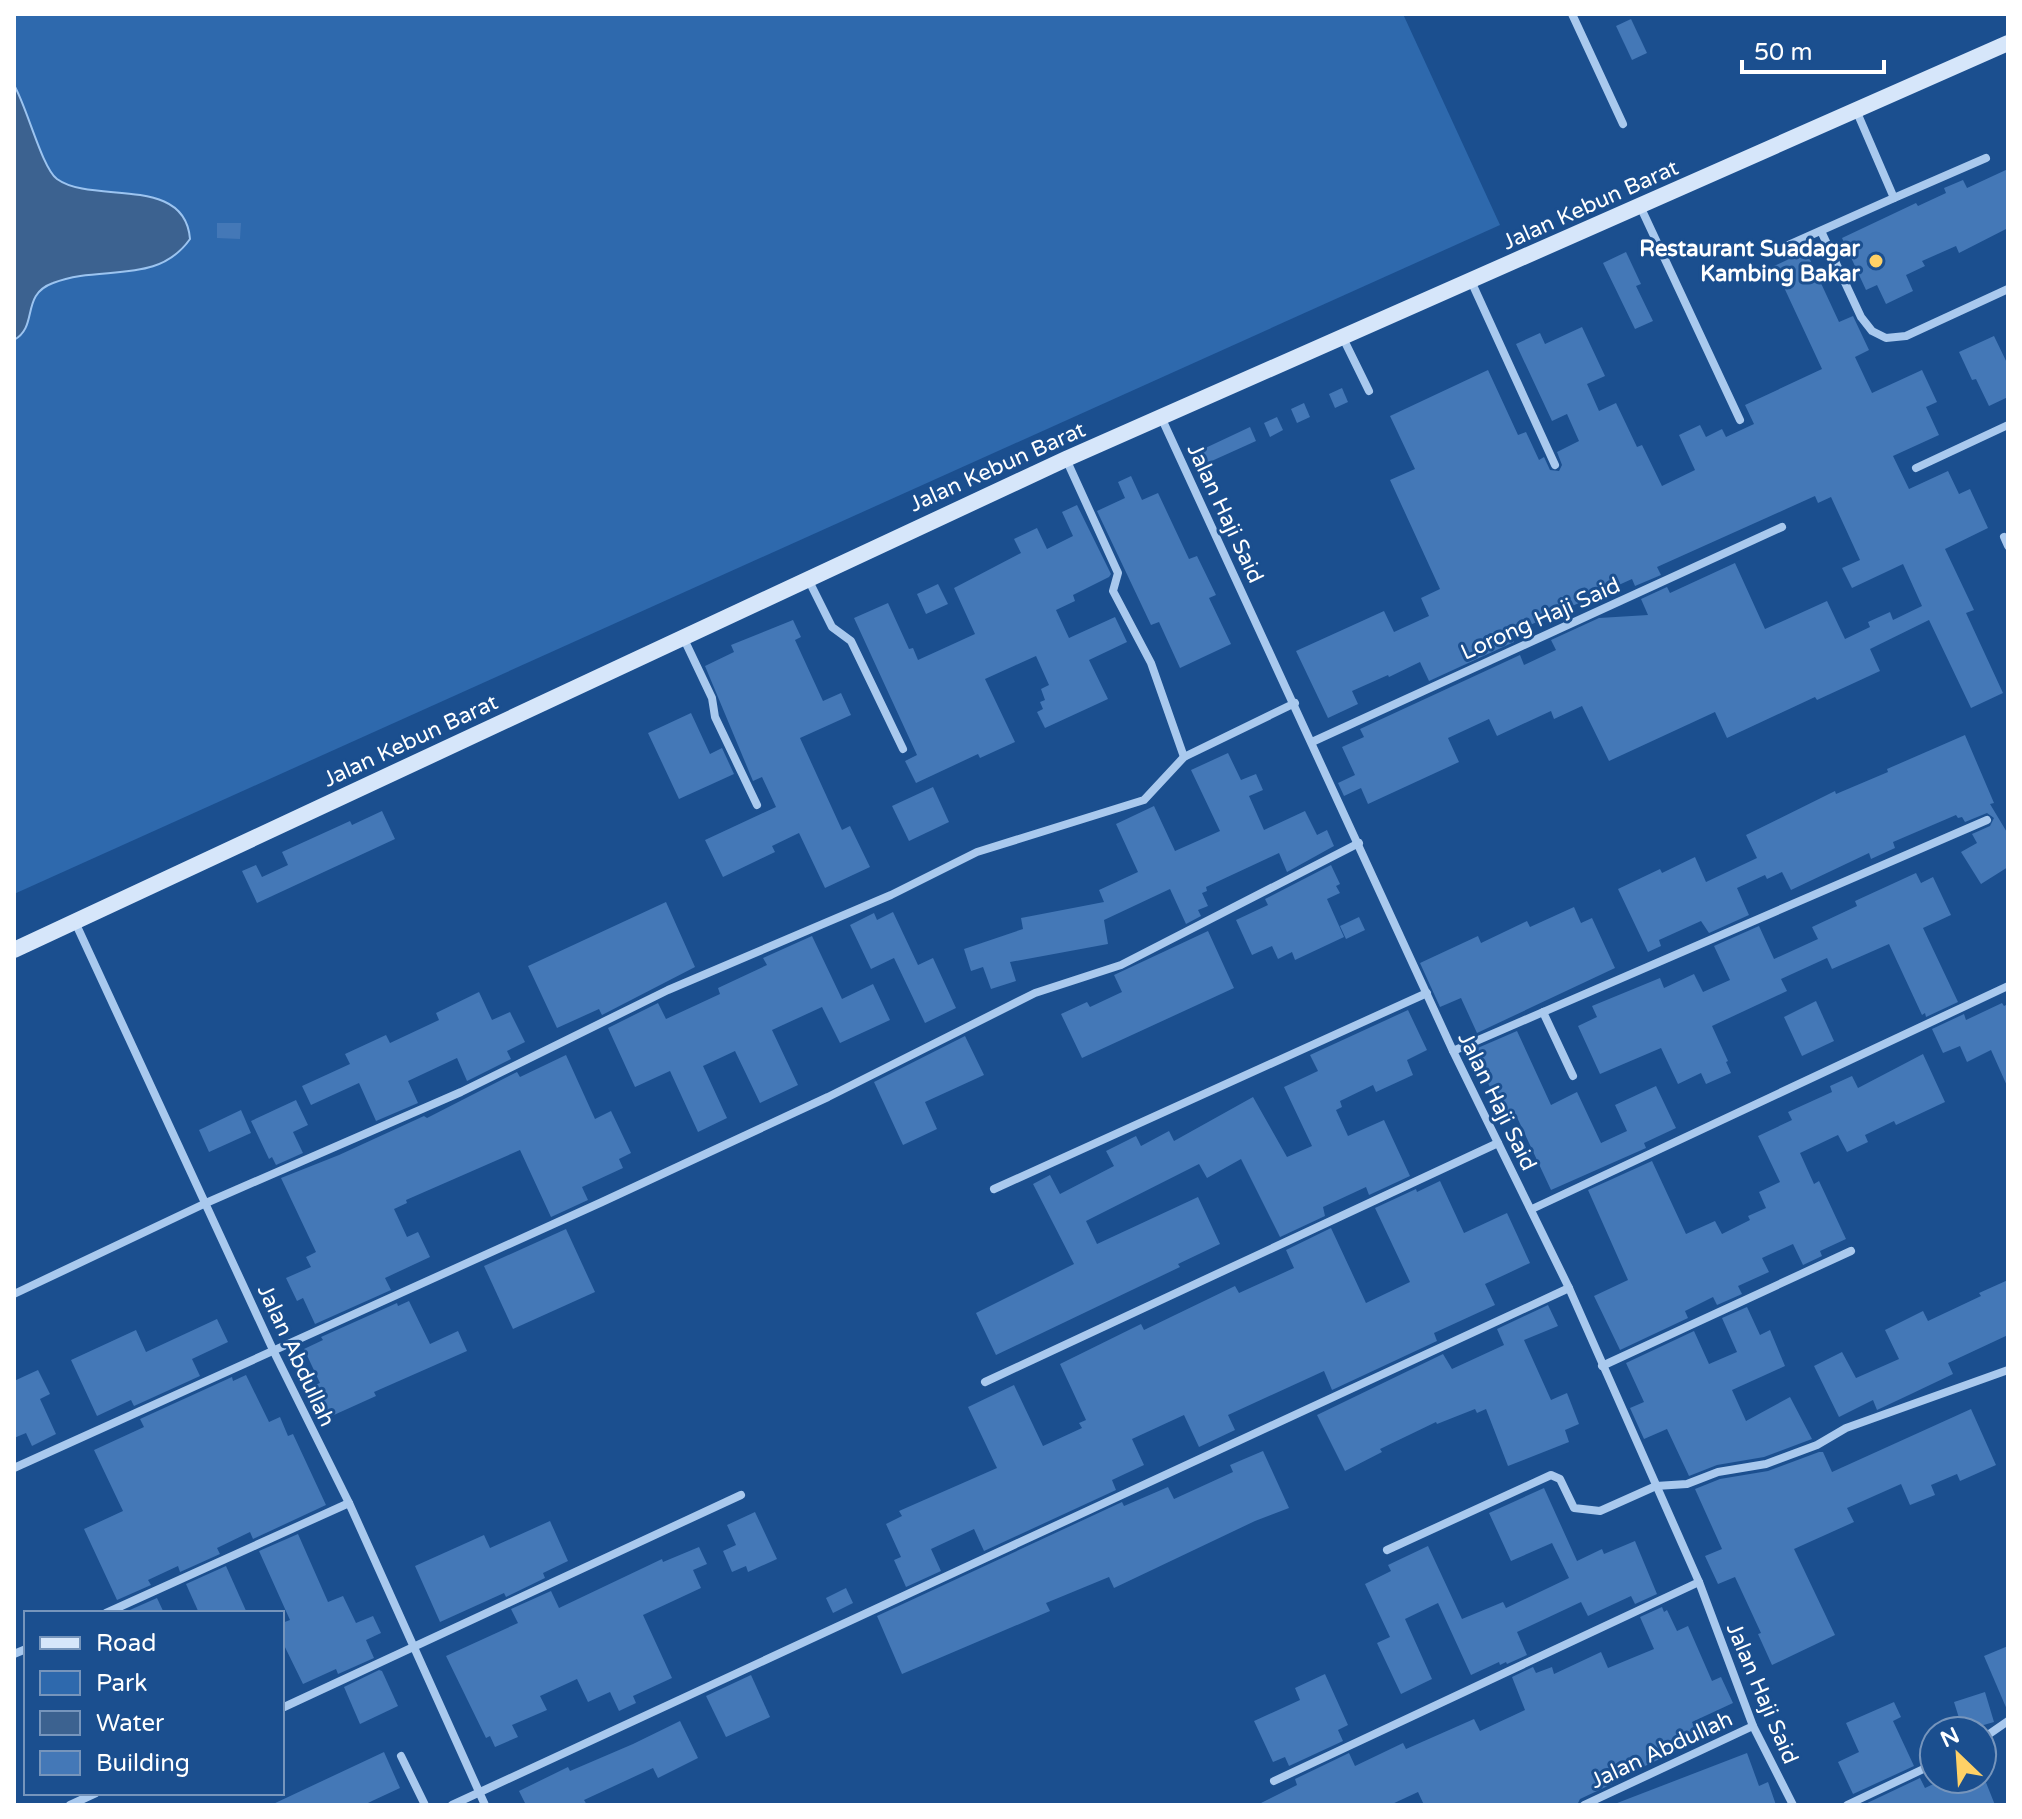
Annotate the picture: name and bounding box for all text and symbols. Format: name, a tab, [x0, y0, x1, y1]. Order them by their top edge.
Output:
scale bar	[1742, 24, 1884, 74]
text: 50 m	[1754, 38, 1812, 67]
street label: Jalan Kebun Barat	[1498, 154, 1682, 255]
place label: Restaurant Suadagar Kambing Bakar	[1639, 236, 1861, 287]
marker: Restaurant Suadagar Kambing Bakar	[1867, 252, 1885, 270]
street label: Jalan Kebun Barat	[905, 416, 1089, 517]
street label: Jalan Haji Said	[1181, 440, 1269, 587]
street label: Lorong Haji Said	[1457, 572, 1624, 666]
street label: Jalan Kebun Barat	[319, 689, 502, 793]
street label: Jalan Haji Said	[1452, 1028, 1542, 1175]
street label: Jalan Abdullah	[252, 1280, 340, 1431]
legend	[24, 1611, 284, 1795]
street label: Jalan Haji Said	[1721, 1619, 1803, 1768]
text: Road	[96, 1629, 156, 1658]
text: Park	[96, 1669, 147, 1698]
street label: Jalan Abdullah	[1586, 1706, 1737, 1794]
text: Water	[96, 1709, 165, 1738]
north arrow	[1918, 1715, 1998, 1795]
text: N	[1936, 1722, 1963, 1753]
text: Building	[96, 1749, 190, 1778]

